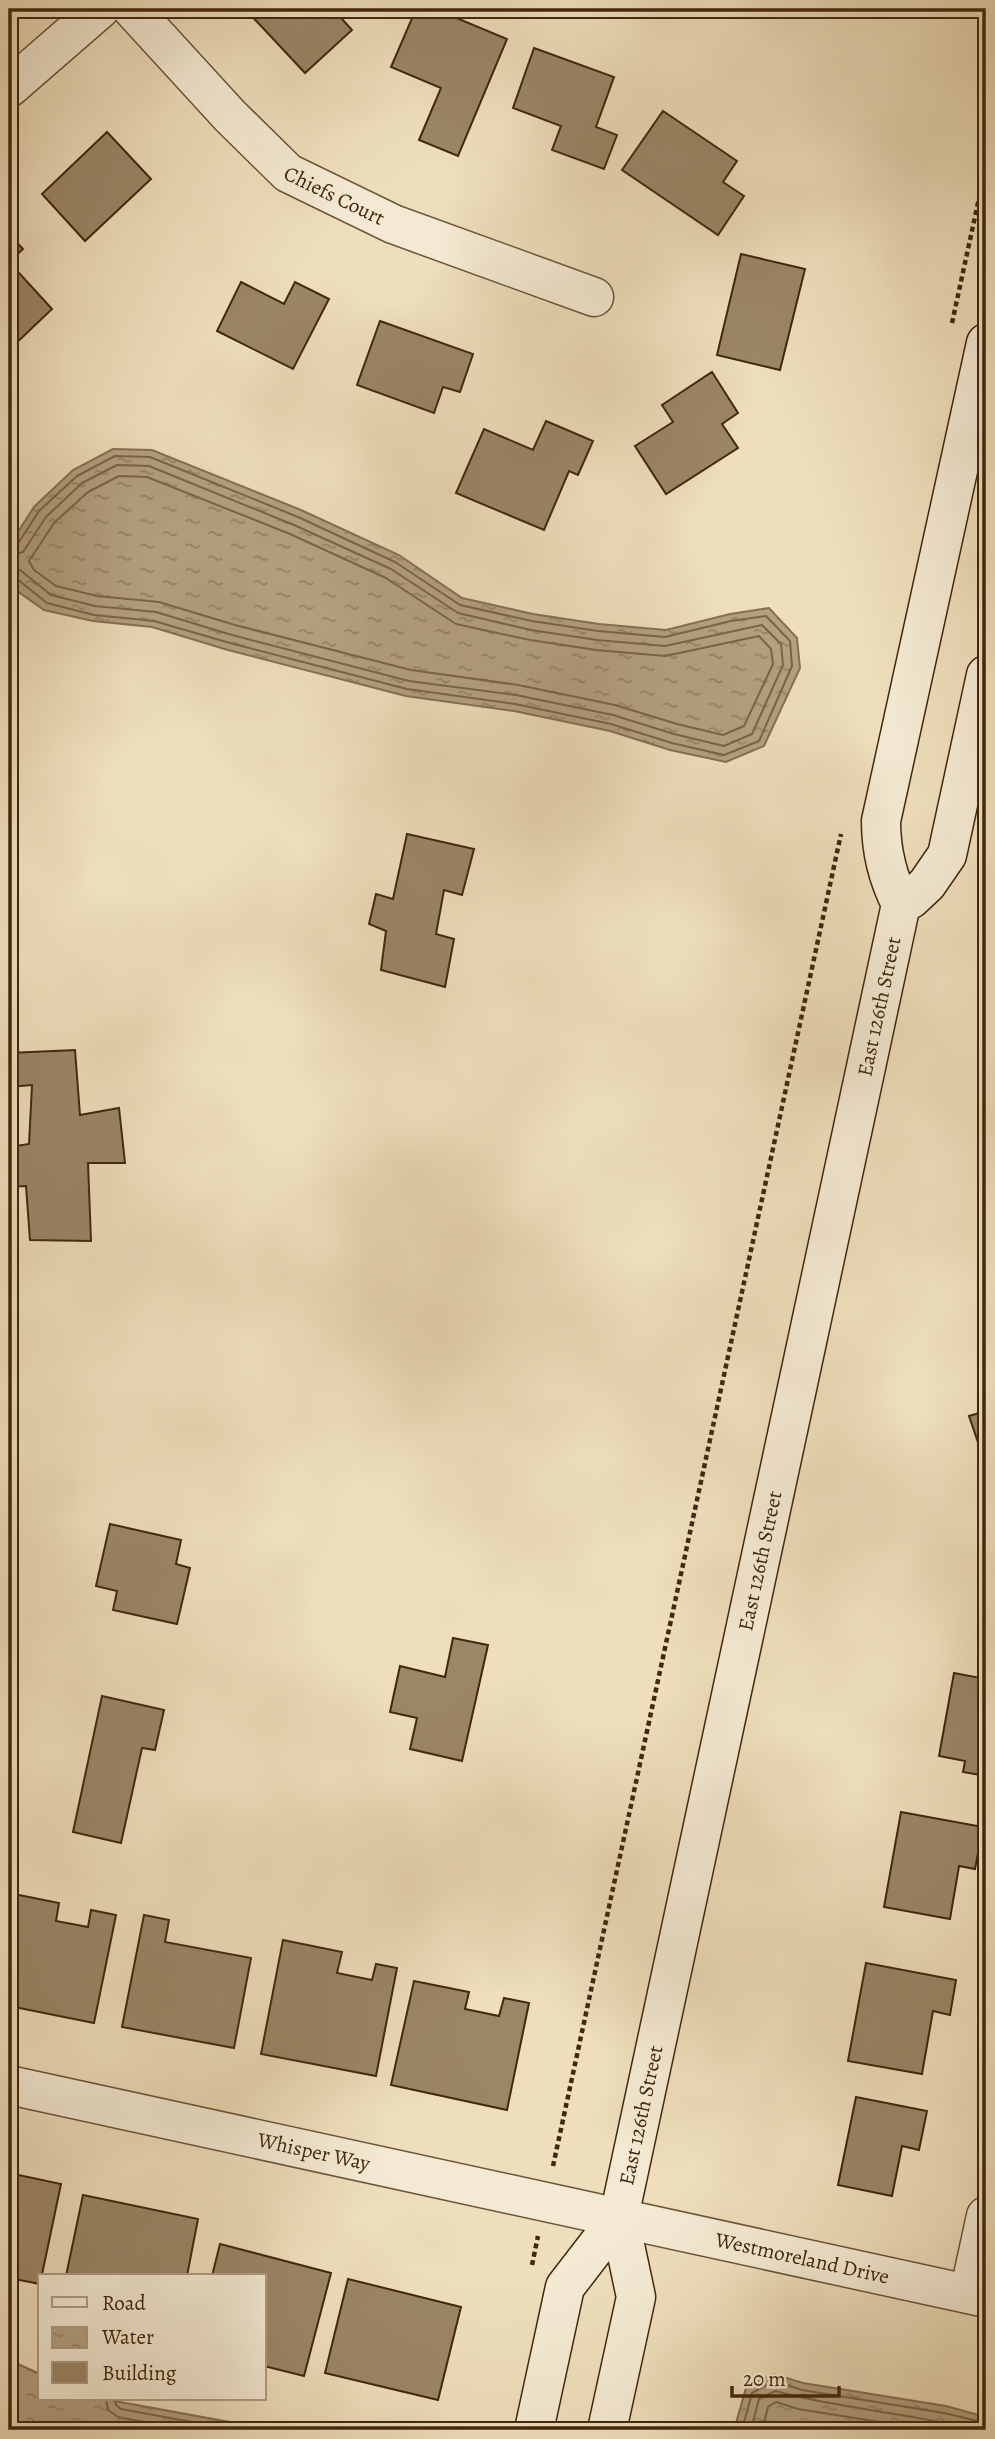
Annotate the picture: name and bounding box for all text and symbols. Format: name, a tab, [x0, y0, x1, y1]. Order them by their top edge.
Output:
street label: Chiefs Court	[279, 159, 390, 232]
street label: East 126th Street	[850, 934, 908, 1079]
street label: East 126th Street	[731, 1488, 789, 1633]
street label: East 126th Street	[612, 2043, 669, 2188]
street label: Whisper Way	[254, 2125, 373, 2177]
street label: Westmoreland Drive	[712, 2225, 892, 2291]
legend	[38, 2274, 266, 2400]
text: Road	[102, 2289, 146, 2317]
text: Water	[101, 2323, 154, 2351]
scale bar	[732, 2355, 839, 2399]
text: Building	[102, 2359, 177, 2387]
text: 20 m	[743, 2365, 786, 2393]

